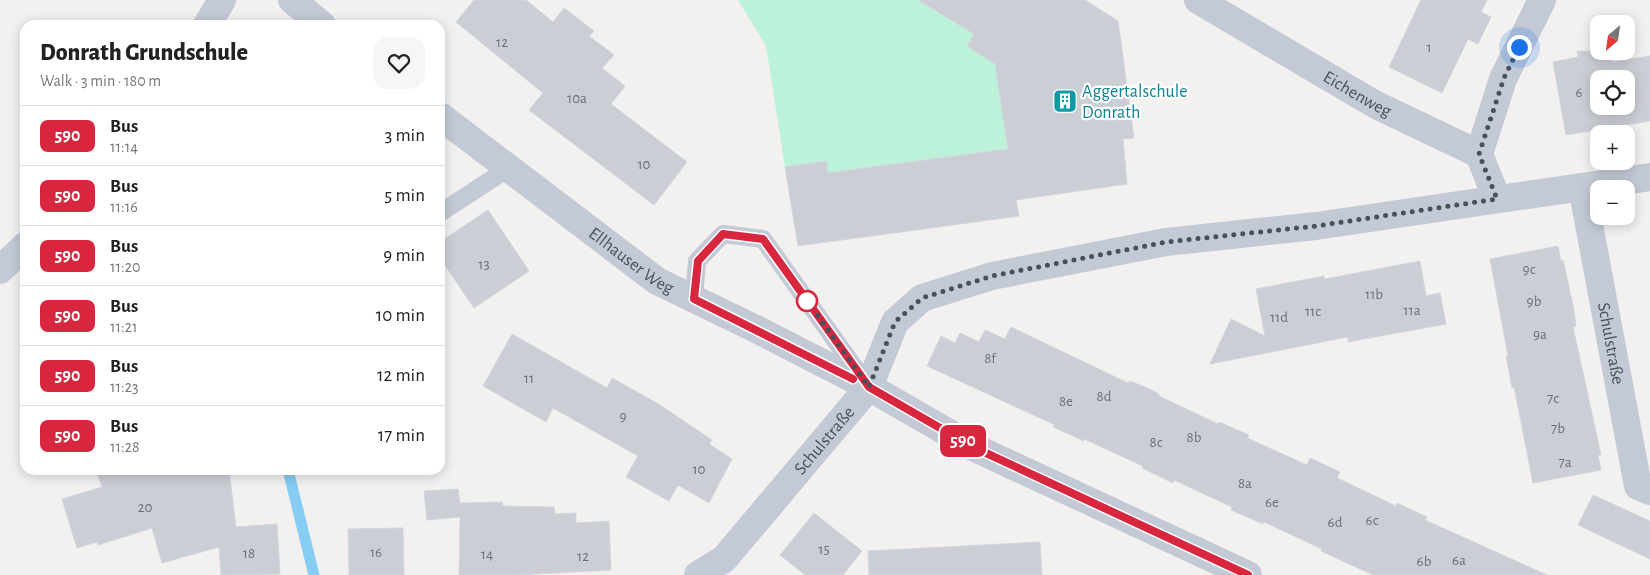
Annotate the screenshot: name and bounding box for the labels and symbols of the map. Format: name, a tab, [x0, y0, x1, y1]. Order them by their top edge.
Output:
north arrow	[1590, 15, 1635, 60]
house number: 12	[496, 35, 508, 50]
your location	[1507, 35, 1532, 60]
house number: 1	[1426, 40, 1432, 55]
street label: Eichenweg	[1320, 68, 1394, 121]
place label: Aggertalschule Donrath	[1082, 83, 1187, 122]
house number: 6	[1575, 85, 1583, 100]
building icon: Aggertalschule Donrath	[1052, 88, 1078, 114]
house number: 10a	[567, 91, 587, 106]
house number: 10	[637, 157, 651, 172]
street label: Ellhauser Weg	[585, 224, 677, 298]
house number: 13	[478, 257, 490, 272]
house number: 9c	[1523, 262, 1536, 277]
house number: 11b	[1365, 287, 1383, 302]
unlabelled marker	[796, 290, 818, 312]
house number: 9b	[1527, 294, 1542, 309]
street label: Schulstraße	[1594, 301, 1627, 386]
house number: 11a	[1403, 303, 1421, 318]
house number: 11c	[1305, 304, 1321, 319]
house number: 11d	[1270, 310, 1288, 325]
house number: 9a	[1533, 327, 1547, 342]
house number: 8f	[984, 351, 997, 366]
house number: 11	[524, 371, 534, 386]
house number: 8d	[1097, 389, 1112, 404]
house number: 7c	[1547, 391, 1559, 406]
house number: 8e	[1059, 394, 1073, 409]
street label: Schulstraße	[791, 403, 859, 478]
house number: 9	[619, 409, 627, 424]
house number: 7b	[1551, 421, 1565, 436]
line badge: 590	[934, 425, 992, 457]
house number: 8b	[1187, 430, 1202, 445]
house number: 8c	[1150, 435, 1163, 450]
house number: 7a	[1558, 455, 1572, 470]
house number: 10	[692, 462, 706, 477]
house number: 8a	[1238, 476, 1252, 491]
house number: 6e	[1265, 495, 1279, 510]
house number: 20	[138, 500, 152, 515]
house number: 6c	[1366, 513, 1379, 528]
house number: 6d	[1328, 515, 1343, 530]
house number: 15	[818, 542, 830, 557]
house number: 16	[370, 545, 382, 560]
house number: 18	[243, 546, 255, 561]
house number: 14	[481, 547, 493, 562]
house number: 12	[577, 549, 589, 564]
house number: 6a	[1452, 553, 1466, 568]
house number: 6b	[1417, 554, 1432, 569]

